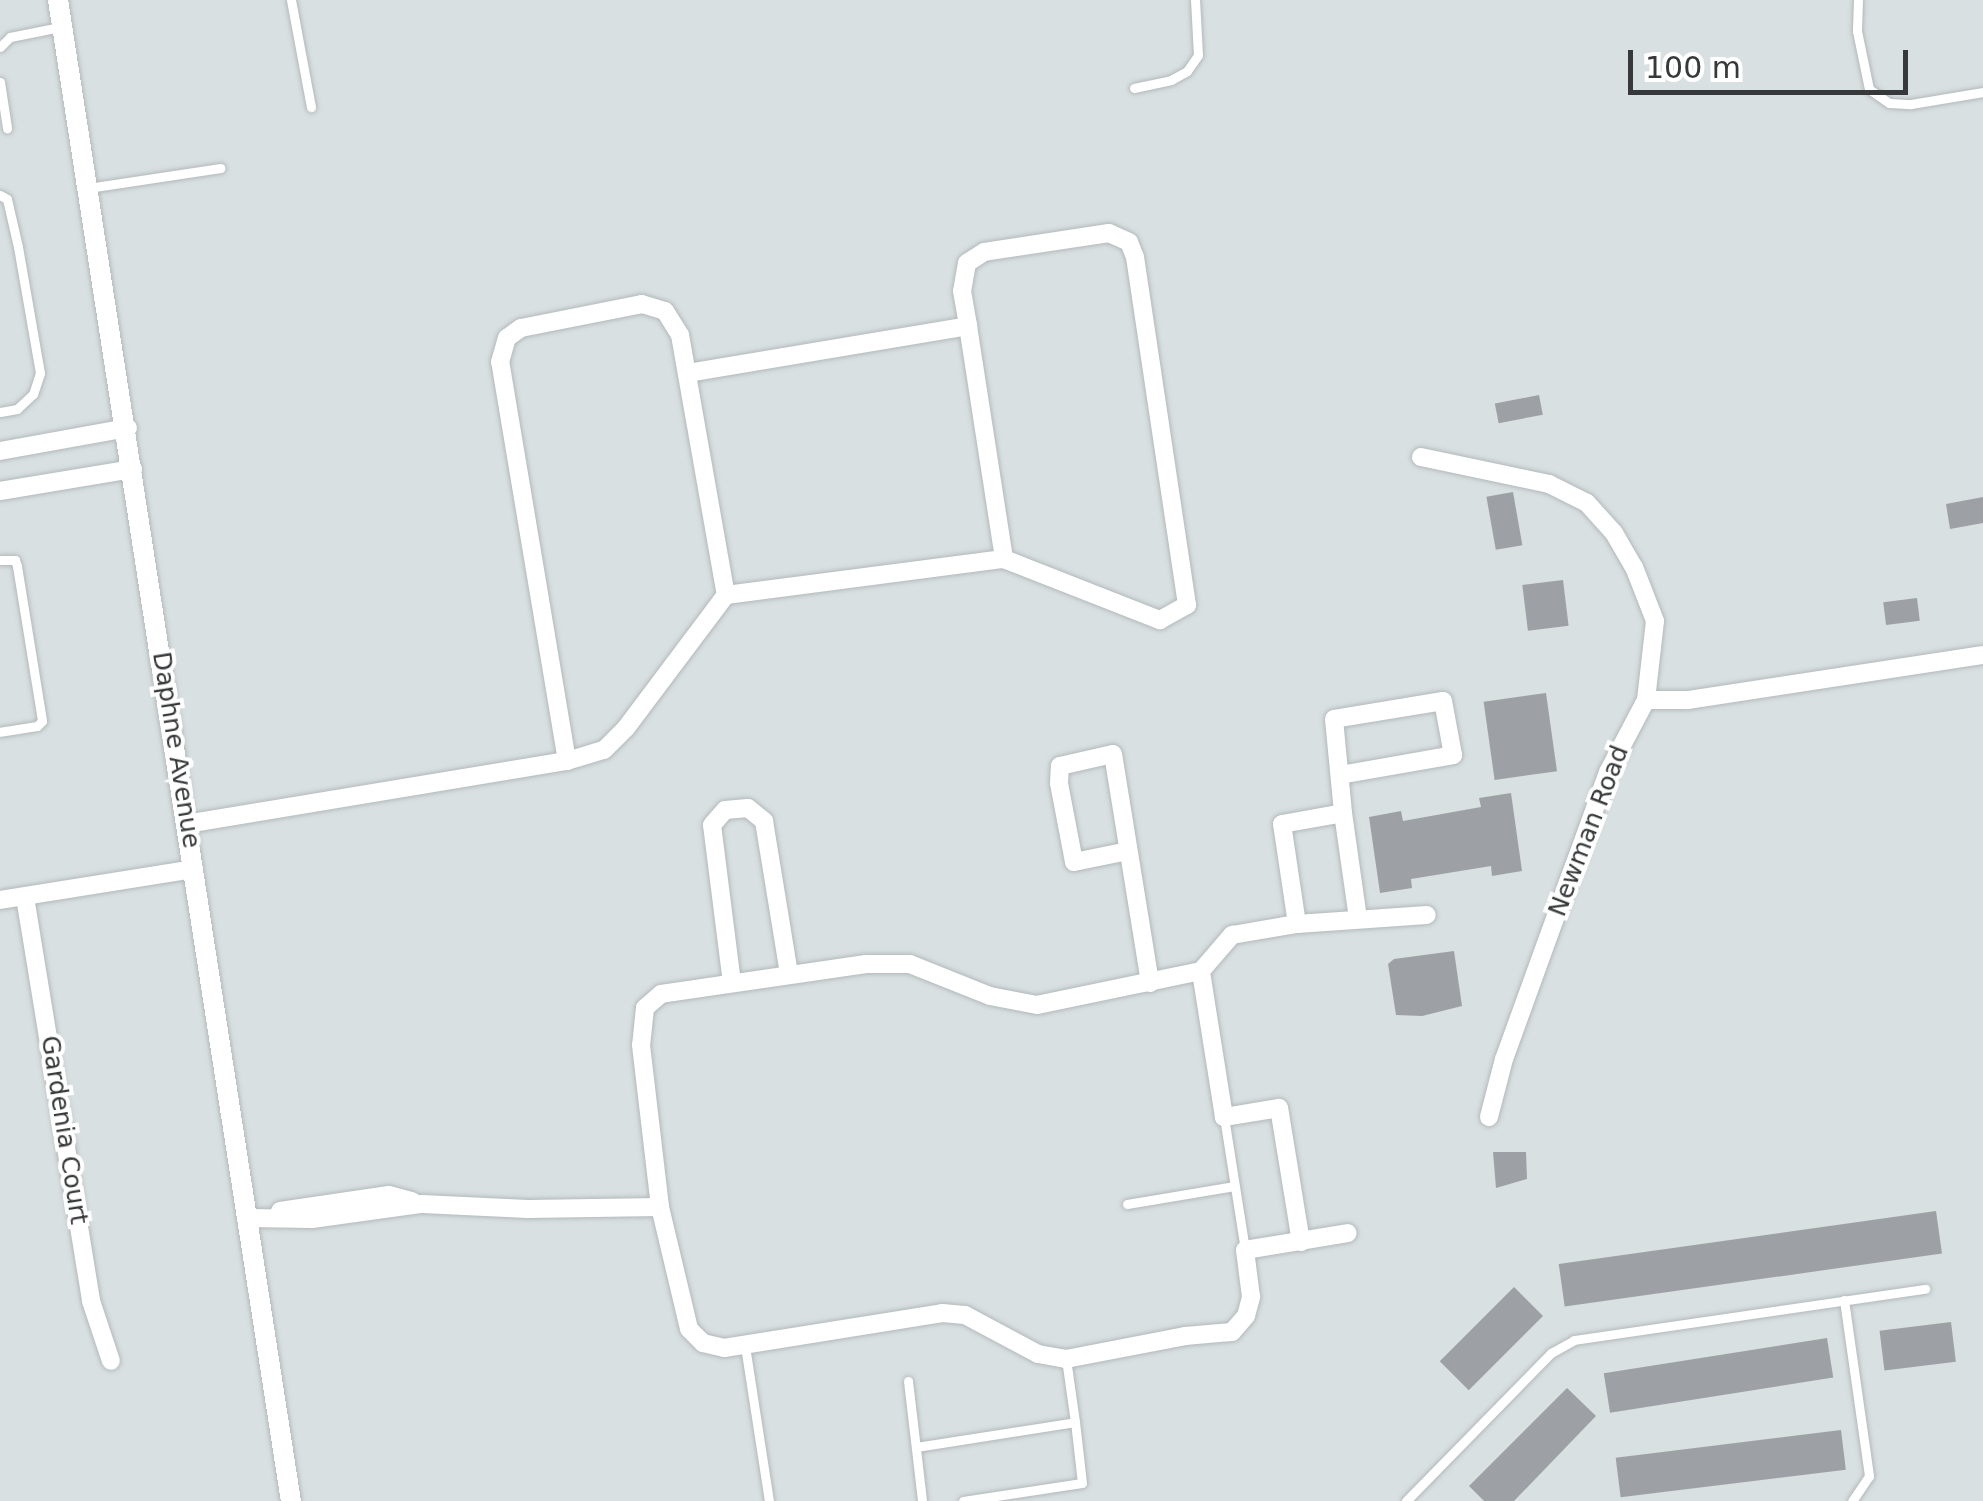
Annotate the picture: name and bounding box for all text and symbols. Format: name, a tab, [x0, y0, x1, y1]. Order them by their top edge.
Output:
scale bar	[1633, 30, 1913, 92]
text: 100 m	[1645, 50, 1741, 85]
street label: Daphne Avenue	[146, 650, 206, 850]
street label: Newman Road	[1543, 741, 1635, 921]
street label: Gardenia Court	[34, 1034, 94, 1226]

